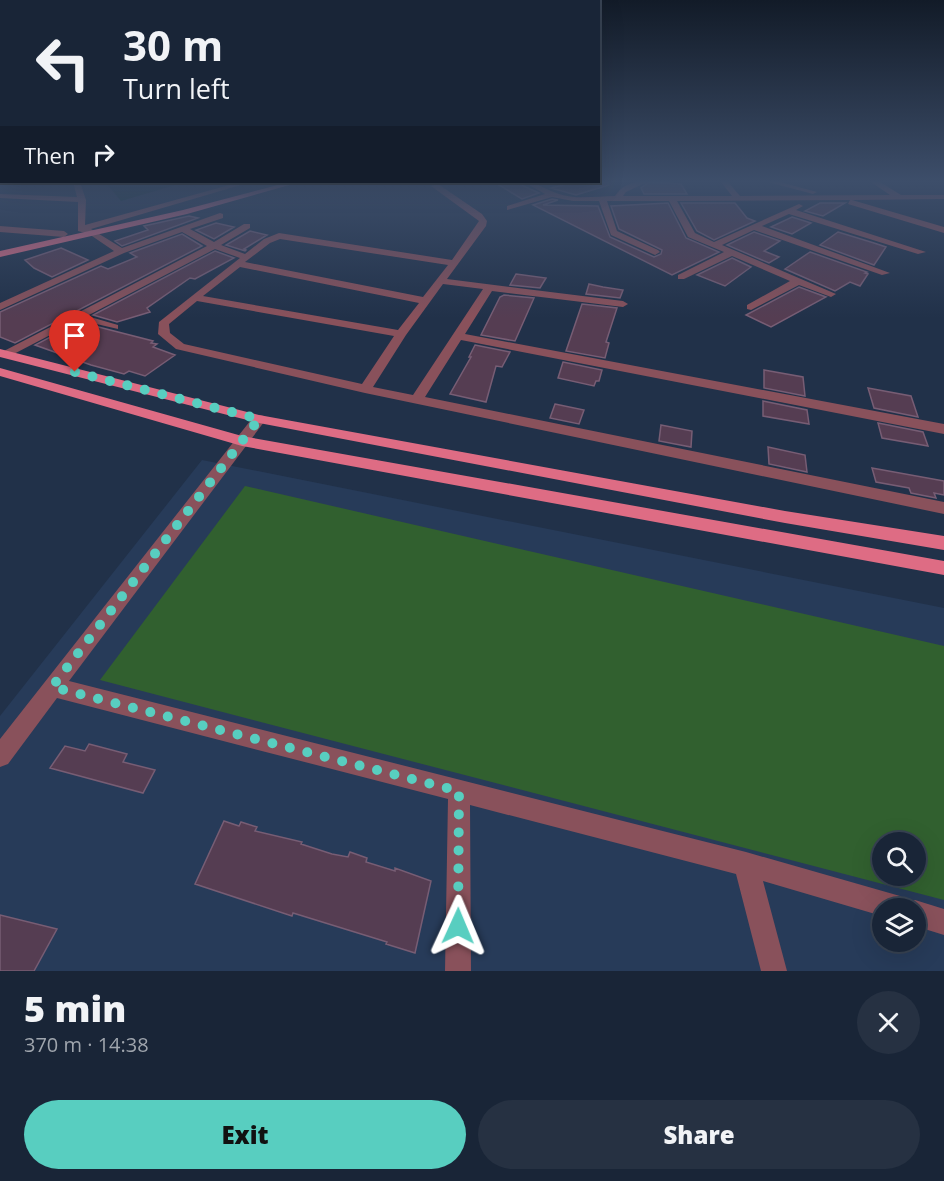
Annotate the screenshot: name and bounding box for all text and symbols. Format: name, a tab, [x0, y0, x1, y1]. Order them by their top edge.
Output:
text: 30 m	[123, 16, 223, 73]
icon: left	[24, 24, 102, 102]
text: Turn left	[123, 70, 230, 107]
icon: right	[87, 138, 120, 171]
text: Then	[24, 140, 75, 170]
pin	[49, 310, 100, 372]
icon: arrive	[58, 319, 91, 352]
map controls	[872, 832, 926, 952]
button: search	[872, 832, 926, 886]
position arrow	[426, 894, 490, 958]
button: layers	[872, 898, 926, 952]
text: 5 min	[24, 984, 126, 1033]
button: close	[857, 991, 920, 1054]
text: 370 m · 14:38	[24, 1031, 149, 1058]
button: Exit	[24, 1100, 466, 1169]
button: Share	[478, 1100, 920, 1169]

